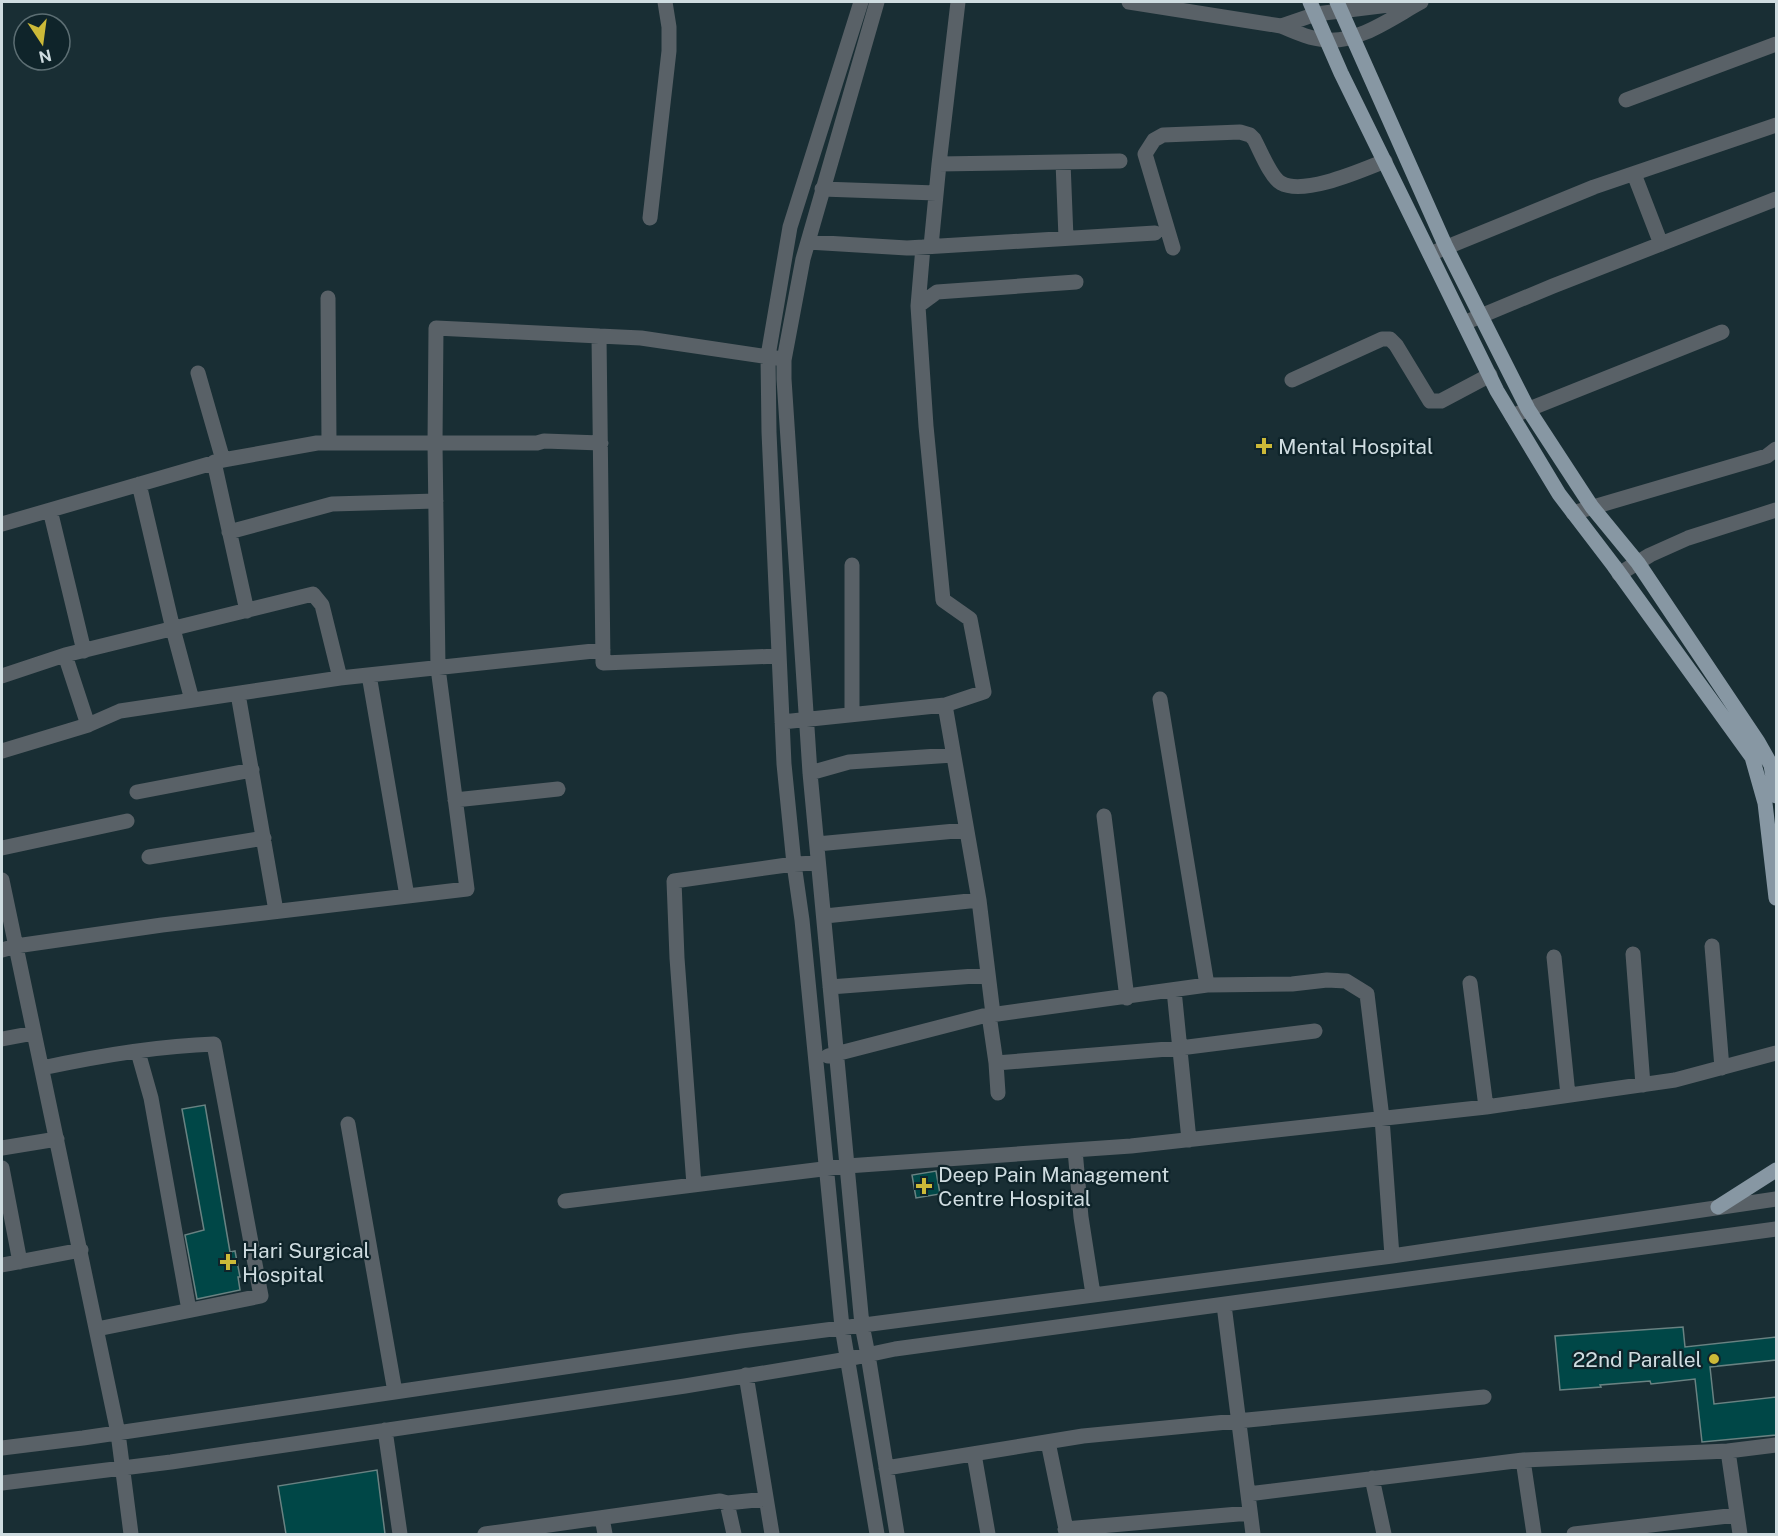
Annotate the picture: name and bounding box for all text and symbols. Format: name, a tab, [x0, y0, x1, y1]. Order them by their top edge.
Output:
north arrow	[12, 12, 72, 72]
text: N	[37, 45, 53, 67]
place label: Mental Hospital	[1278, 434, 1433, 459]
marker: Mental Hospital	[1255, 437, 1273, 455]
place label: Deep Pain Management Centre Hospital	[938, 1162, 1170, 1211]
marker: Deep Pain Management Centre Hospital	[915, 1177, 933, 1195]
place label: Hari Surgical Hospital	[242, 1238, 370, 1287]
marker: Hari Surgical Hospital	[219, 1253, 237, 1271]
place label: 22nd Parallel	[1573, 1347, 1702, 1372]
marker: 22nd Parallel	[1707, 1352, 1721, 1366]

